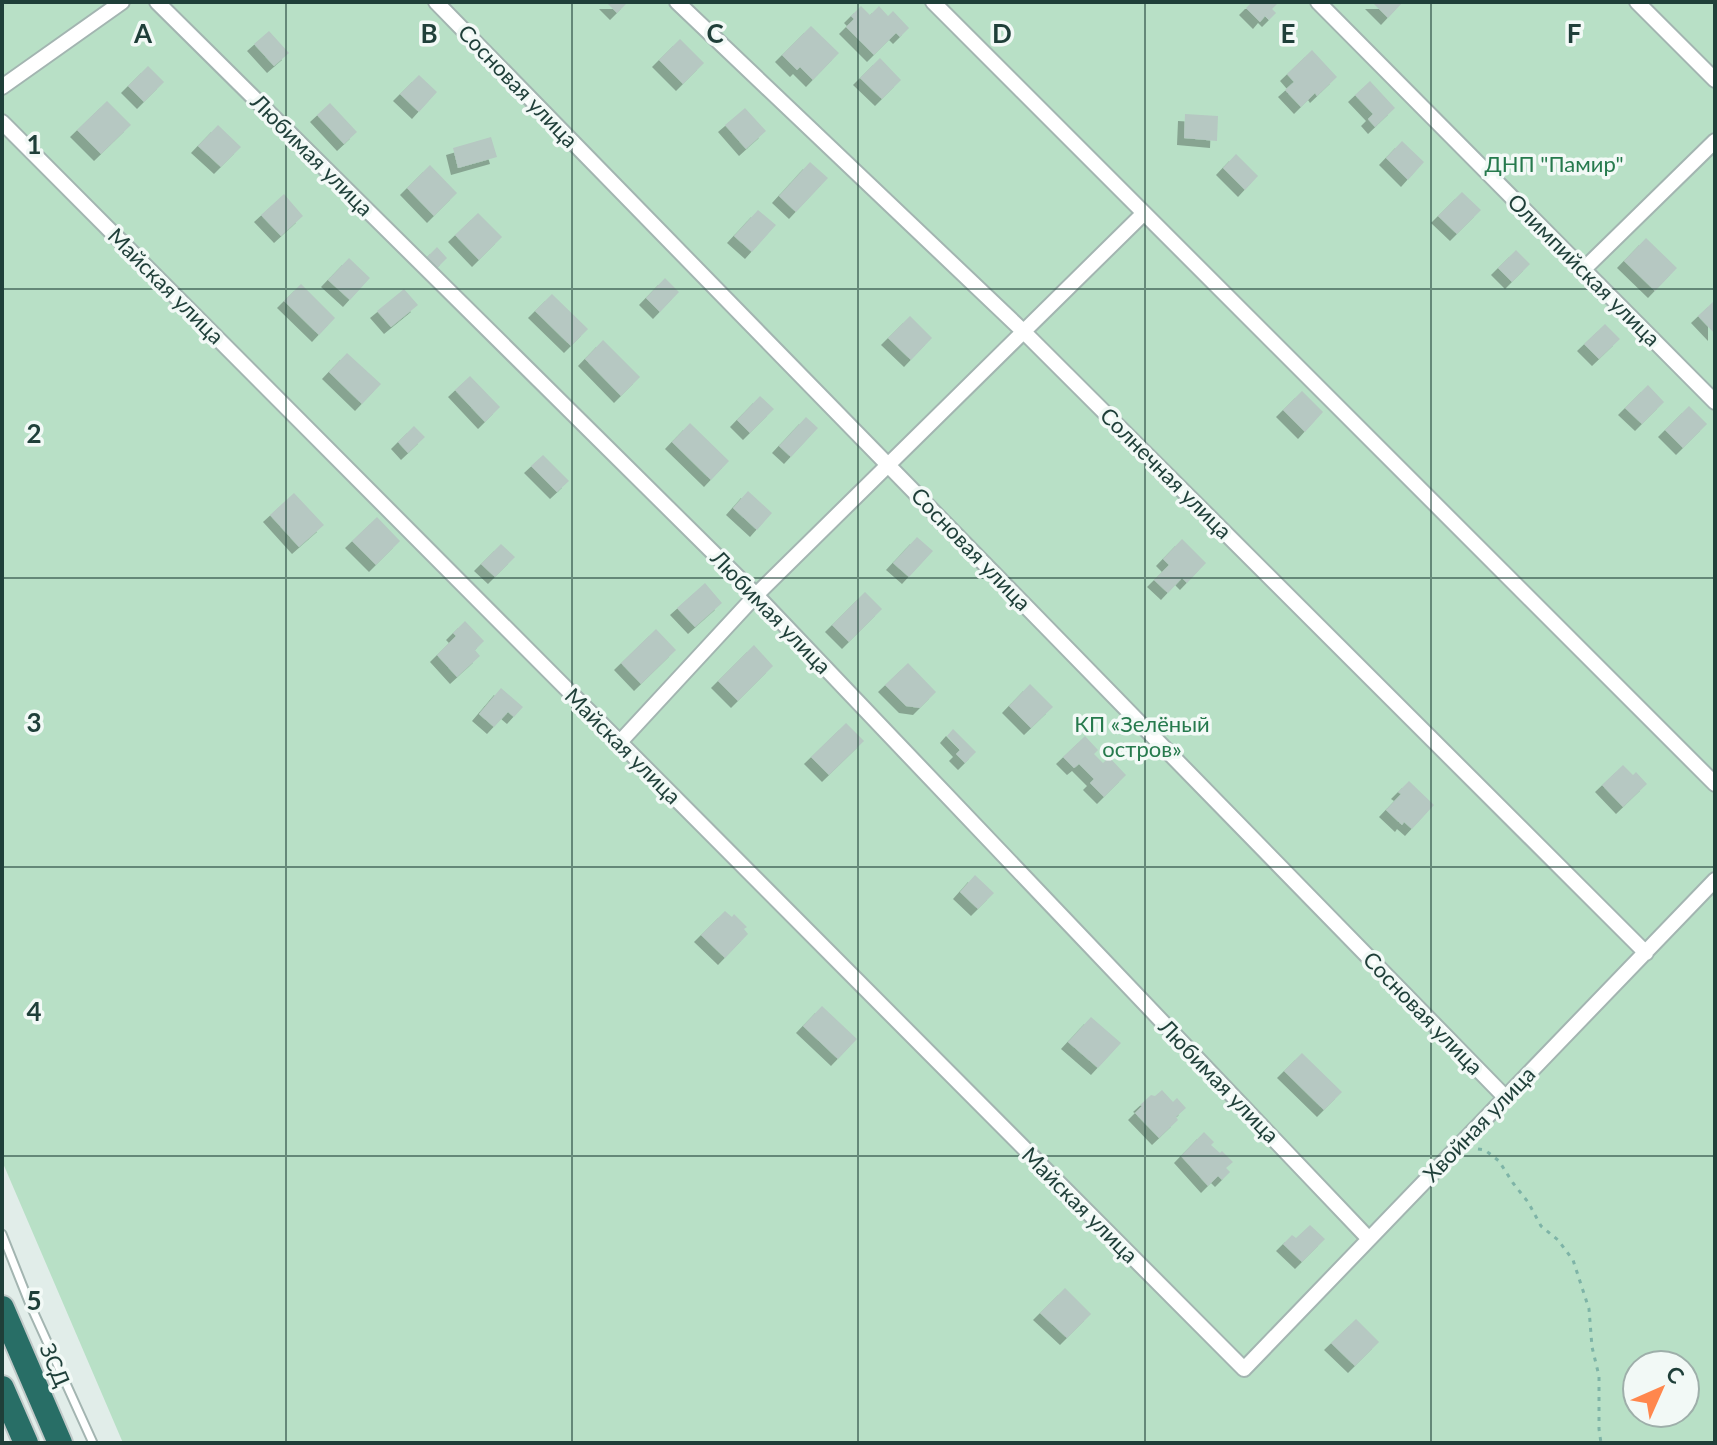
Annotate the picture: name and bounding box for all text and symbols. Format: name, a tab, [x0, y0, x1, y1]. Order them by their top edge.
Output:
text: A	[133, 17, 153, 49]
text: B	[420, 17, 438, 49]
text: C	[706, 17, 724, 49]
text: D	[992, 17, 1012, 49]
text: E	[1281, 17, 1295, 49]
text: F	[1567, 17, 1581, 49]
street label: Сосновая улица	[453, 18, 584, 153]
street label: Любимая улица	[245, 87, 379, 221]
text: 1	[26, 128, 42, 160]
park label: ДНП "Памир"	[1484, 150, 1624, 177]
street label: Олимпийская улица	[1502, 188, 1666, 352]
street label: Майская улица	[103, 222, 230, 349]
street label: Солнечная улица	[1095, 401, 1238, 544]
text: 2	[26, 417, 42, 449]
street label: Сосновая улица	[906, 481, 1037, 616]
street label: Любимая улица	[705, 543, 837, 679]
street label: Майская улица	[560, 682, 687, 809]
text: 3	[26, 706, 42, 738]
park label: КП «Зелёный остров»	[1074, 710, 1210, 762]
street label: Сосновая улица	[1358, 945, 1489, 1080]
text: 4	[26, 995, 42, 1027]
street label: Любимая улица	[1153, 1012, 1285, 1148]
street label: Хвойная улица	[1417, 1060, 1540, 1187]
street label: Майская улица	[1017, 1141, 1144, 1268]
text: 5	[26, 1284, 42, 1316]
street label: ЗСД	[34, 1339, 77, 1391]
north arrow	[1621, 1349, 1701, 1429]
text: С	[1661, 1360, 1690, 1390]

